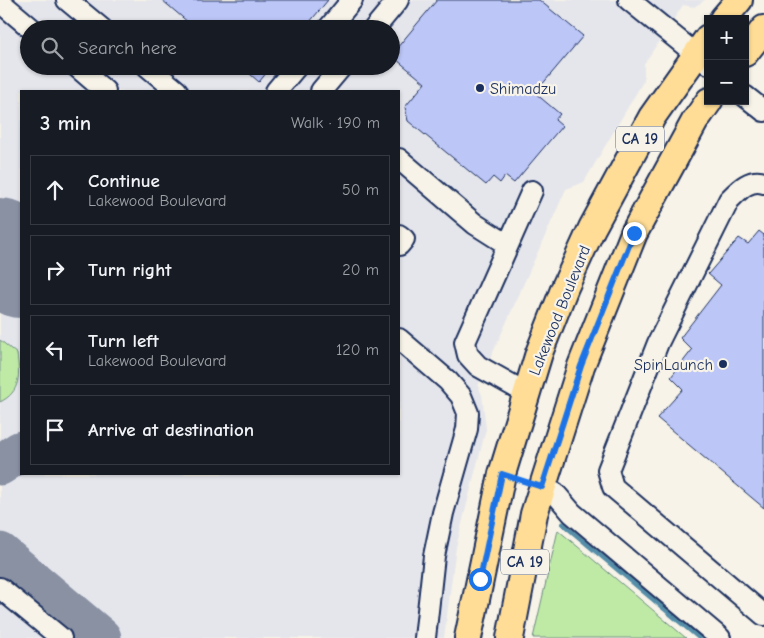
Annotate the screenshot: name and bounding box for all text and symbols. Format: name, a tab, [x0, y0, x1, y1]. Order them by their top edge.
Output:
map controls	[704, 15, 749, 105]
button: +	[704, 15, 749, 60]
search box	[20, 20, 400, 75]
icon: search	[38, 34, 66, 62]
text: Search here	[78, 37, 177, 59]
button: −	[704, 60, 749, 105]
place label: Shimadzu	[490, 80, 556, 98]
marker: Shimadzu	[474, 82, 486, 94]
text: 3 min	[40, 111, 91, 135]
text: Walk · 190 m	[291, 114, 380, 132]
road number: CA 19	[616, 126, 664, 152]
text: Continue	[88, 170, 160, 192]
icon: ahead	[41, 176, 69, 204]
text: 50 m	[342, 181, 379, 199]
text: Lakewood Boulevard	[88, 192, 227, 210]
route end	[623, 222, 646, 245]
street label: Lakewood Boulevard	[526, 243, 594, 378]
icon: right	[41, 256, 69, 284]
text: Turn right	[88, 259, 172, 281]
text: 20 m	[342, 261, 379, 279]
text: Turn left	[88, 330, 159, 352]
icon: left	[41, 336, 69, 364]
text: 120 m	[336, 341, 379, 359]
text: Lakewood Boulevard	[88, 352, 227, 370]
place label: SpinLaunch	[634, 356, 713, 374]
marker: SpinLaunch	[717, 358, 729, 370]
icon: arrive	[41, 416, 69, 444]
text: Arrive at destination	[88, 419, 254, 441]
road number: CA 19	[501, 550, 549, 574]
route start	[469, 568, 492, 591]

